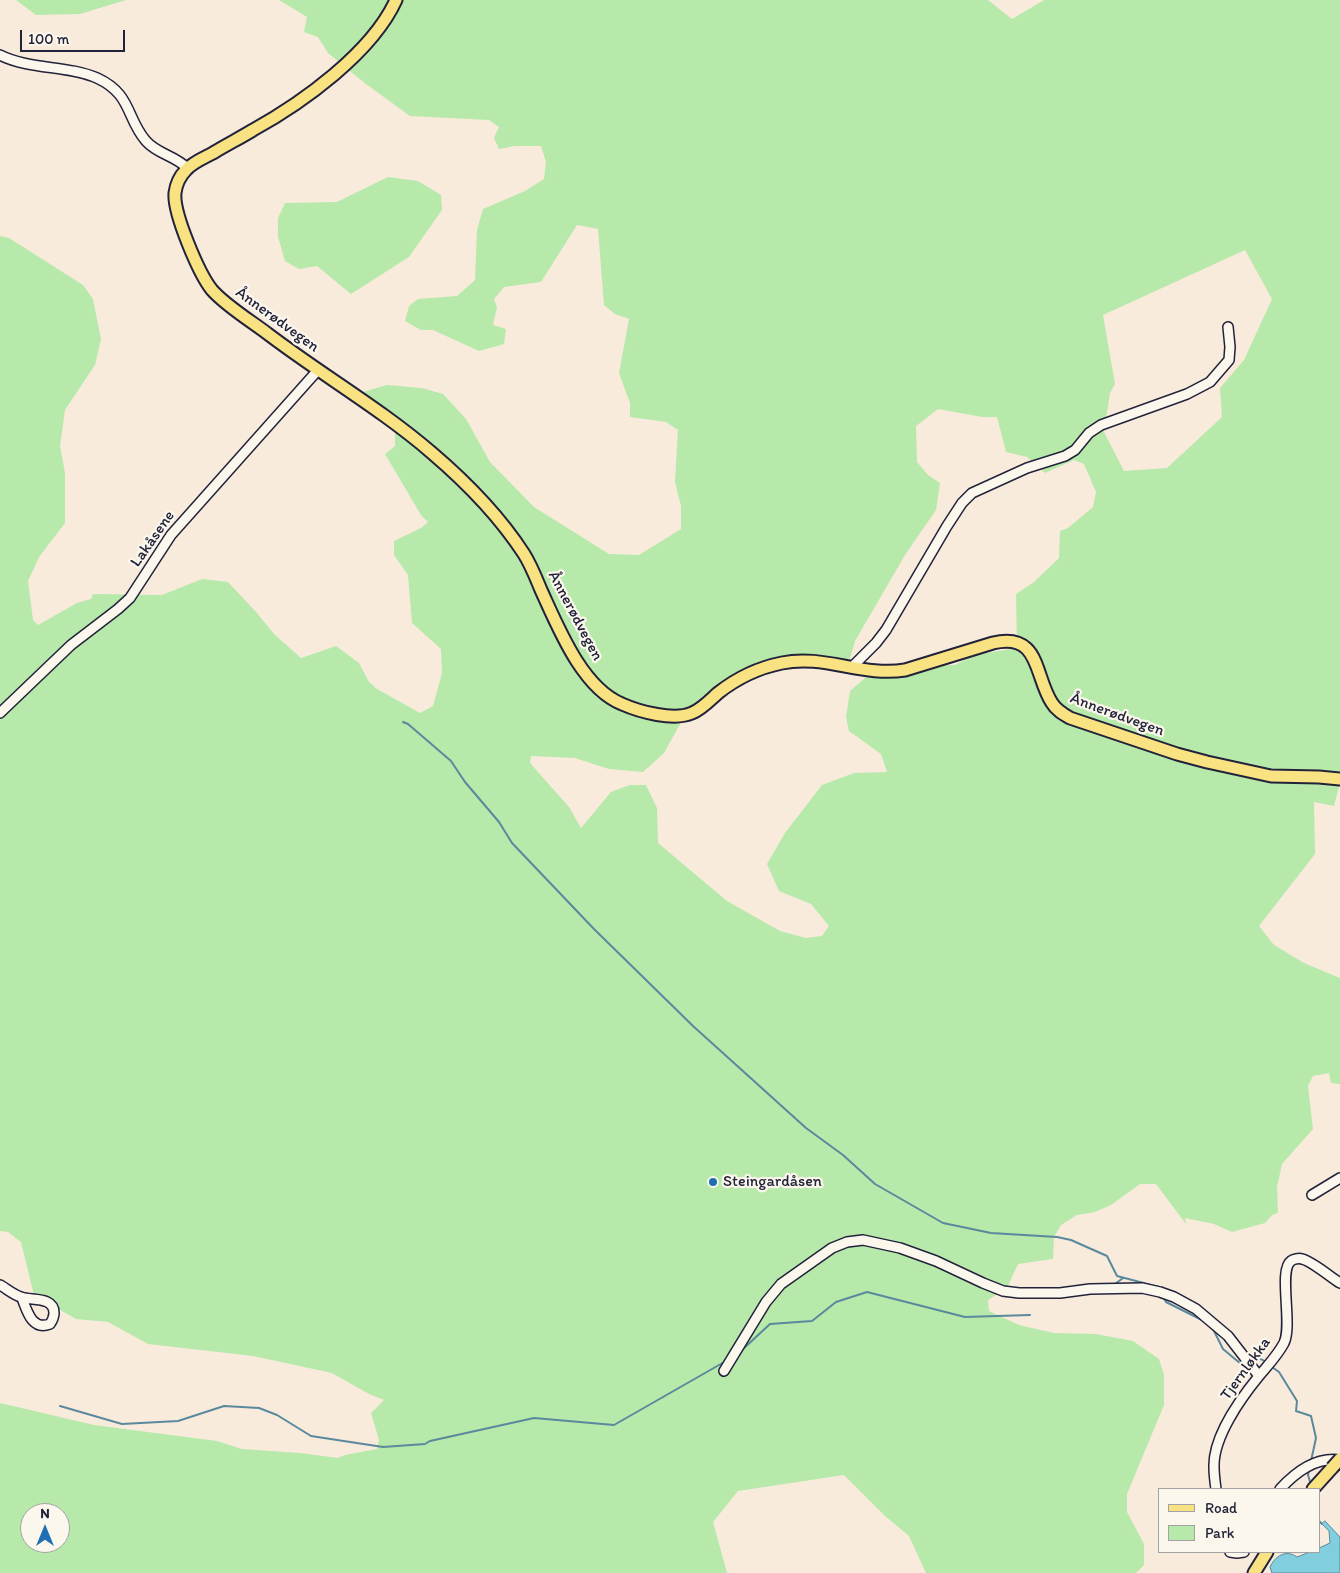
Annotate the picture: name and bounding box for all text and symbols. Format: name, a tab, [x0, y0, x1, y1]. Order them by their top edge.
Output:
scale bar	[22, 20, 128, 52]
text: 100 m	[28, 30, 69, 48]
street label: Ånnerødvegen	[231, 283, 323, 357]
street label: Lakåsene	[127, 507, 179, 571]
street label: Ånnerødvegen	[543, 568, 607, 664]
street label: Ånnerødvegen	[1067, 689, 1167, 741]
place label: Steingardåsen	[723, 1172, 822, 1192]
marker: Steingardåsen	[707, 1176, 719, 1188]
street label: Tjernløkka	[1217, 1334, 1275, 1404]
legend	[1158, 1488, 1320, 1553]
text: Road	[1205, 1499, 1237, 1517]
north arrow	[20, 1503, 70, 1553]
text: N	[40, 1505, 50, 1522]
text: Park	[1205, 1524, 1235, 1542]

